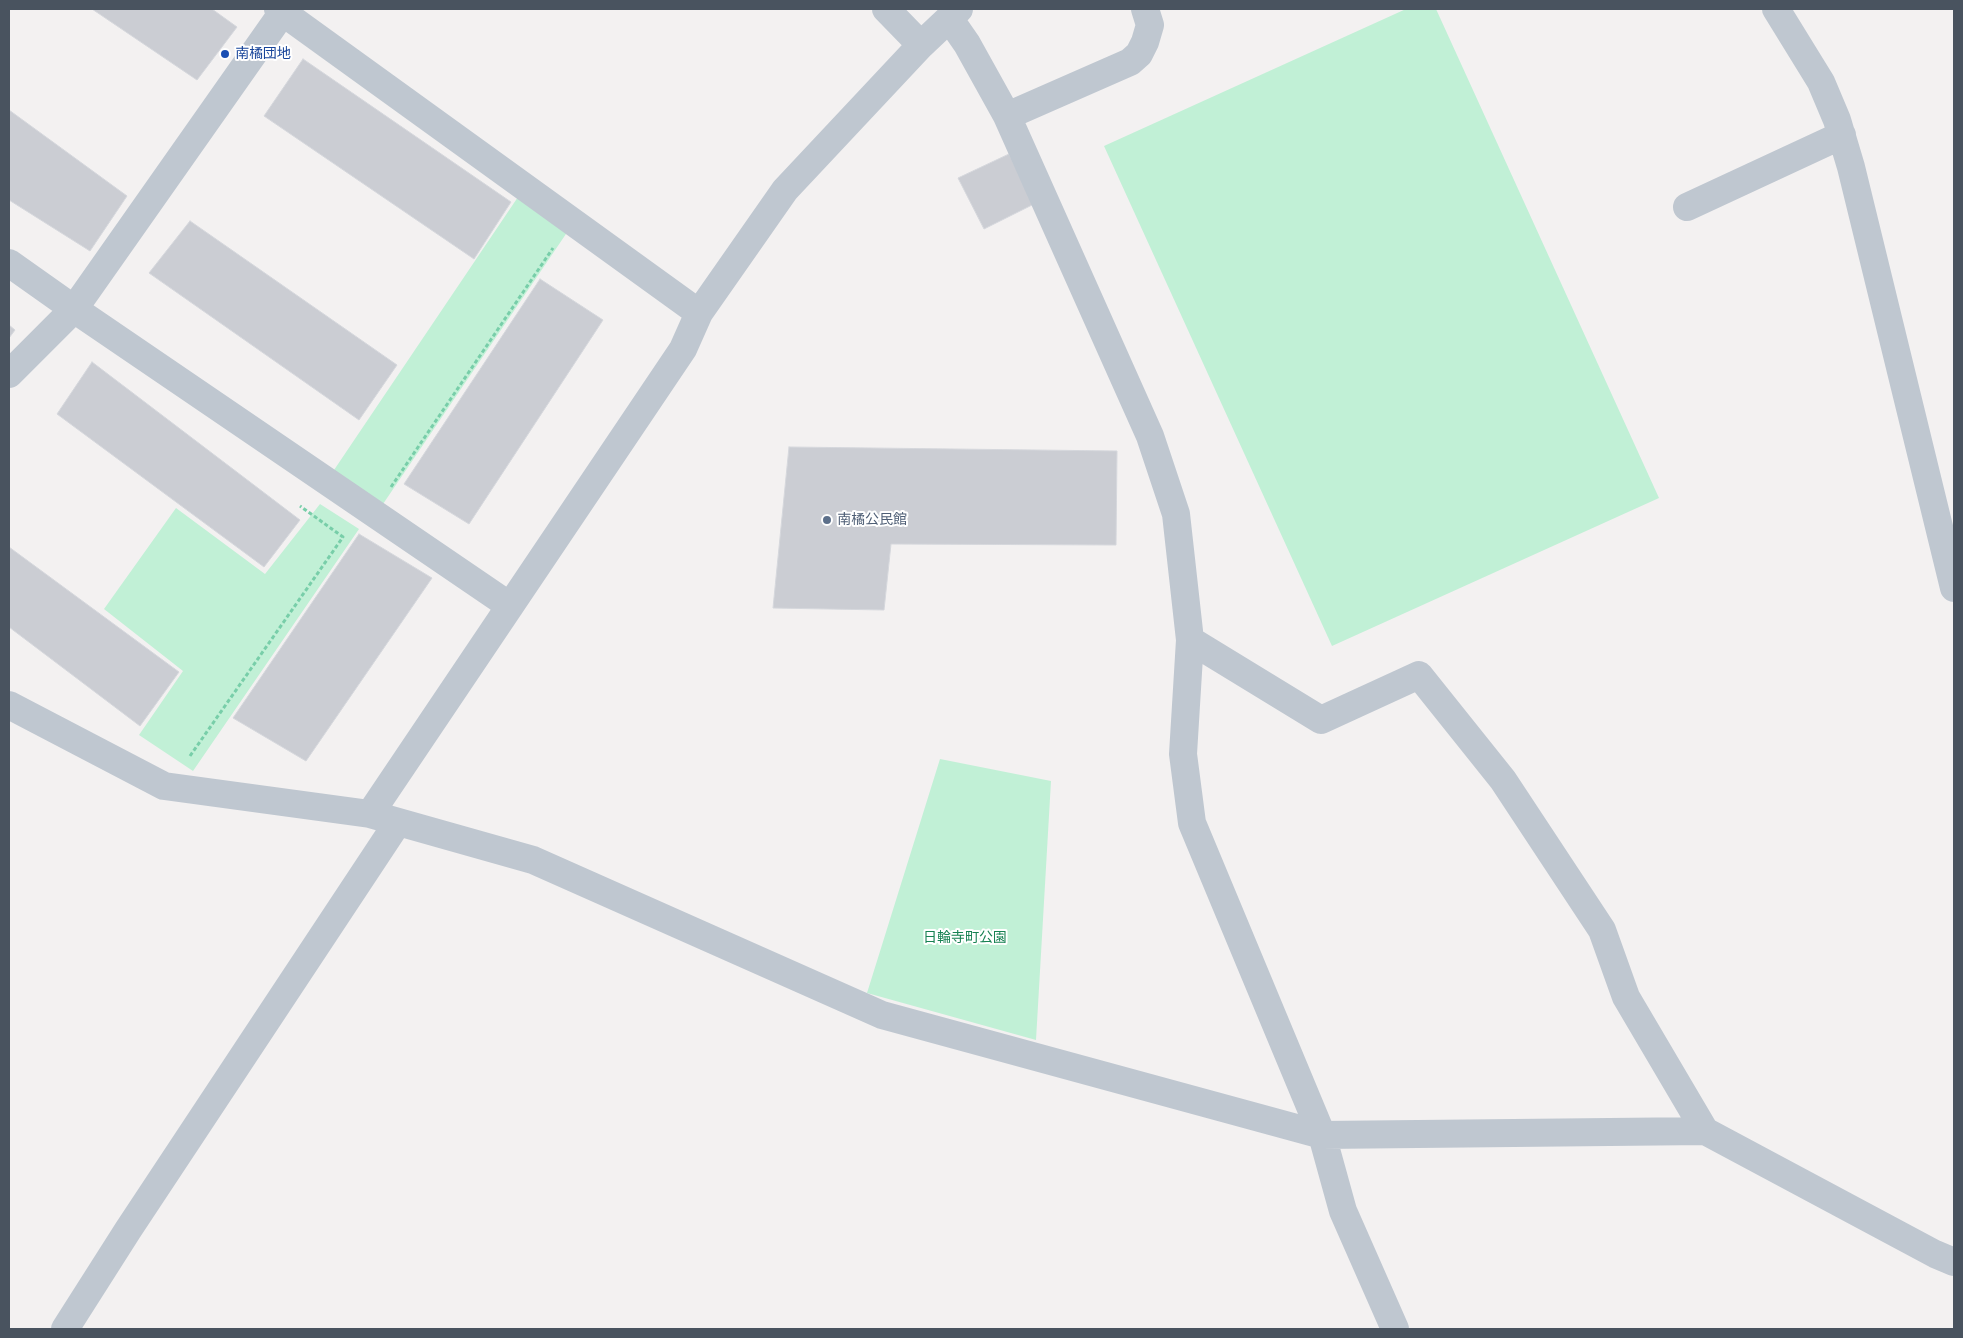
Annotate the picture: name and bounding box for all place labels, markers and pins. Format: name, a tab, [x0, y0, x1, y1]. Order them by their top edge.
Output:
place label: 南橘団地	[235, 46, 291, 62]
marker: 南橘団地	[219, 48, 231, 60]
place label: 南橘公民館	[837, 512, 907, 528]
marker: 南橘公民館	[821, 514, 833, 526]

